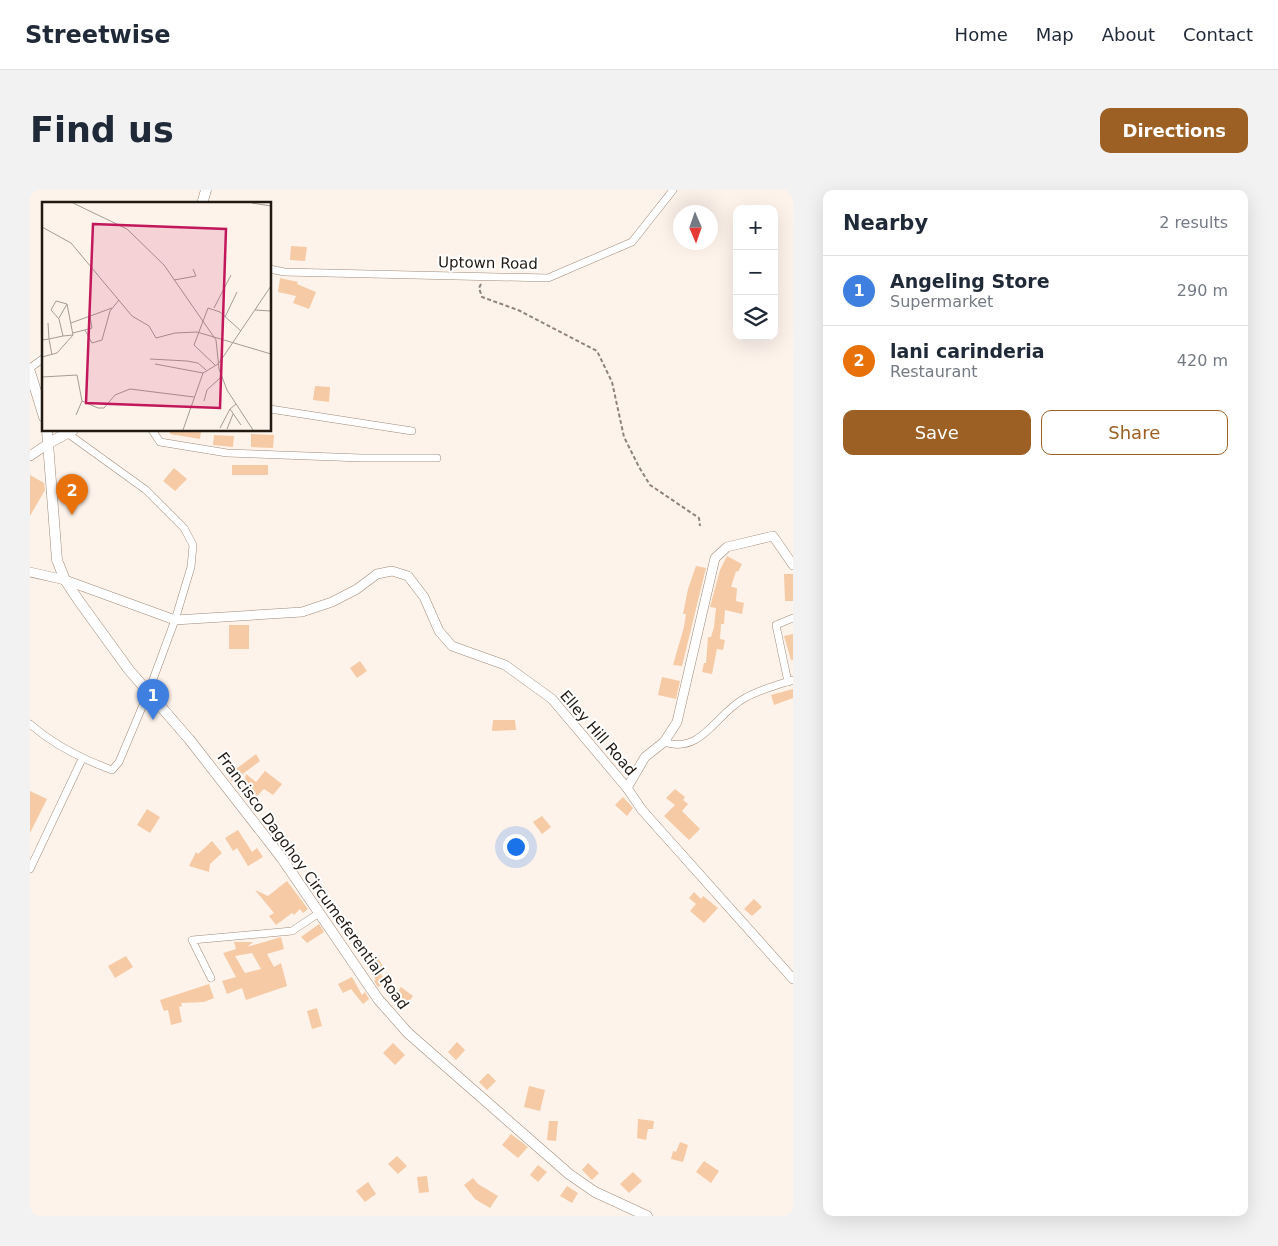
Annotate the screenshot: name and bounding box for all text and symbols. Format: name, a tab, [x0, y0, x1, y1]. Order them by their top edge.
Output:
text: Streetwise	[25, 21, 171, 49]
text: Home	[955, 24, 1008, 45]
text: Map	[1036, 24, 1074, 45]
text: About	[1102, 24, 1155, 45]
text: Contact	[1183, 24, 1253, 45]
button: Directions	[1100, 108, 1248, 153]
text: Find us	[30, 110, 174, 150]
inset map	[42, 202, 271, 431]
north arrow	[673, 205, 718, 250]
map controls	[733, 205, 778, 340]
button: +	[733, 205, 778, 250]
text: Nearby	[843, 211, 928, 235]
text: 2 results	[1159, 213, 1228, 232]
button: −	[733, 250, 778, 295]
street label: Uptown Road	[438, 253, 538, 273]
text: Angeling Store	[890, 270, 1050, 292]
text: 1	[853, 281, 865, 300]
text: 290 m	[1177, 281, 1228, 300]
text: Supermarket	[890, 292, 993, 311]
button: layers	[733, 295, 778, 340]
text: lani carinderia	[890, 340, 1045, 362]
text: 2	[853, 351, 865, 370]
text: 420 m	[1177, 351, 1228, 370]
text: Restaurant	[890, 362, 978, 381]
button: Save	[843, 410, 1031, 455]
button: Share	[1041, 410, 1228, 455]
pin: 2	[56, 474, 88, 515]
pin: 1	[137, 679, 169, 720]
street label: Elley Hill Road	[556, 687, 640, 779]
street label: Francisco Dagohoy Circumeferential Road	[214, 749, 412, 1013]
your location	[503, 834, 529, 860]

